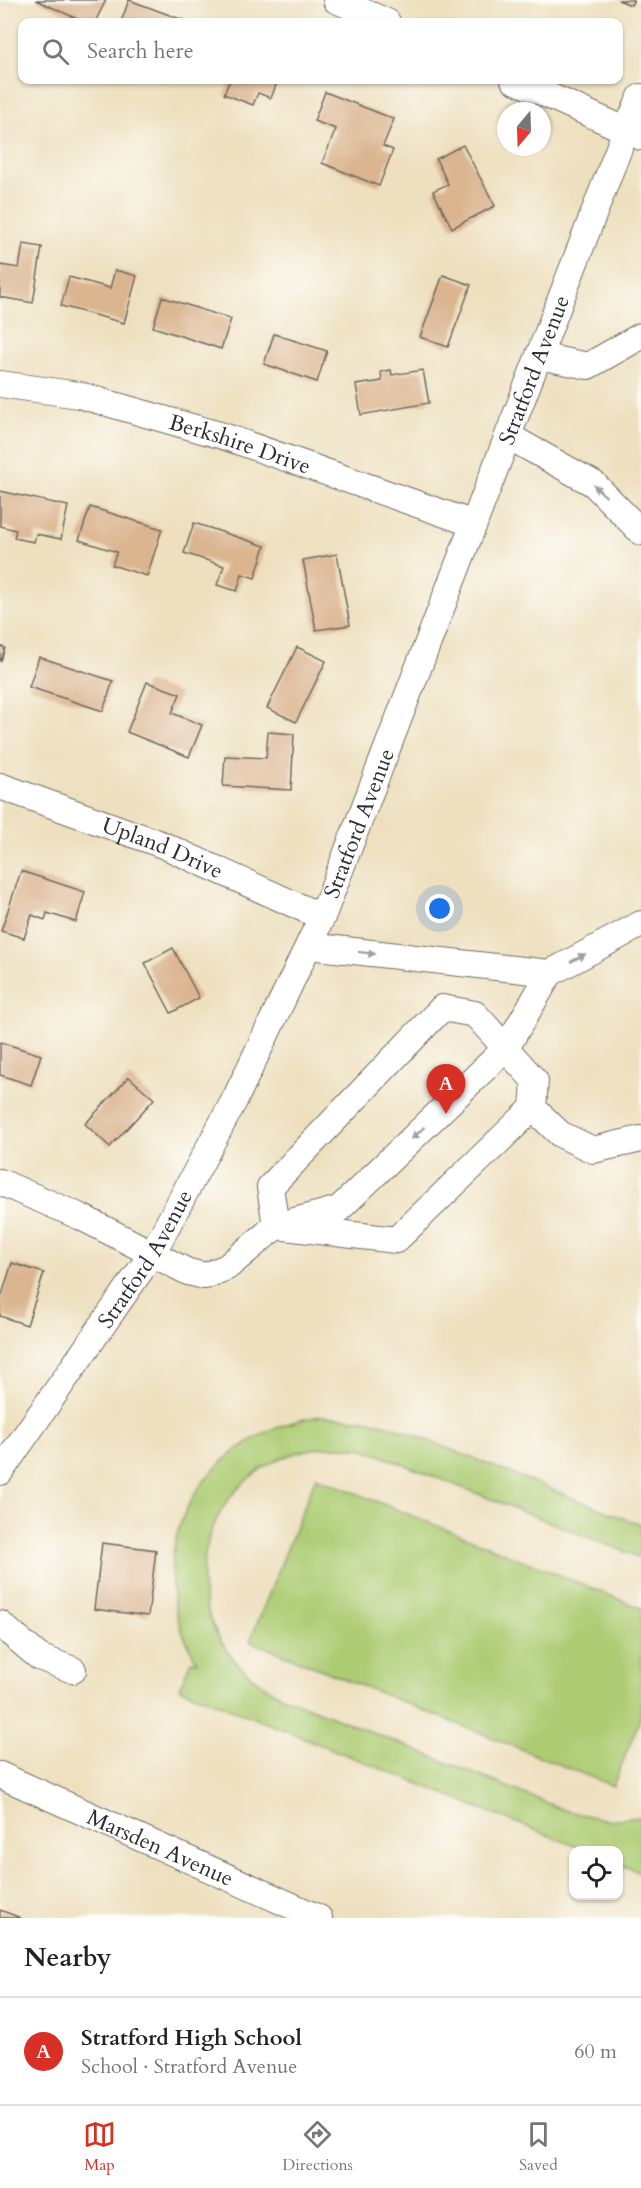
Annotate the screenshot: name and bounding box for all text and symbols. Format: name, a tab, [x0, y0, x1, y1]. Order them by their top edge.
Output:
search box	[18, 18, 623, 84]
icon: search	[39, 35, 72, 68]
text: Search here	[87, 36, 194, 66]
north arrow	[497, 102, 551, 156]
street label: Stratford Avenue	[492, 291, 577, 449]
street label: Berkshire Drive	[165, 407, 315, 482]
one-way arrow	[593, 484, 607, 498]
street label: Stratford Avenue	[317, 744, 402, 903]
street label: Upland Drive	[98, 810, 228, 886]
your location	[425, 894, 454, 923]
one-way arrow	[357, 948, 376, 957]
one-way arrow	[570, 953, 587, 963]
pin: A	[426, 1064, 466, 1114]
one-way arrow	[412, 1125, 426, 1139]
street label: Stratford Avenue	[91, 1185, 200, 1334]
street label: Marsden Avenue	[82, 1802, 238, 1894]
map controls	[569, 1846, 623, 1900]
button: locate	[569, 1846, 623, 1900]
text: Nearby	[24, 1940, 112, 1975]
text: Stratford High School	[81, 2023, 302, 2053]
text: A	[36, 2038, 51, 2065]
text: 60 m	[574, 2038, 617, 2065]
text: School · Stratford Avenue	[81, 2053, 297, 2080]
tab: Map	[83, 2118, 116, 2176]
tab: Directions	[282, 2118, 353, 2176]
tab: Saved	[519, 2118, 558, 2176]

